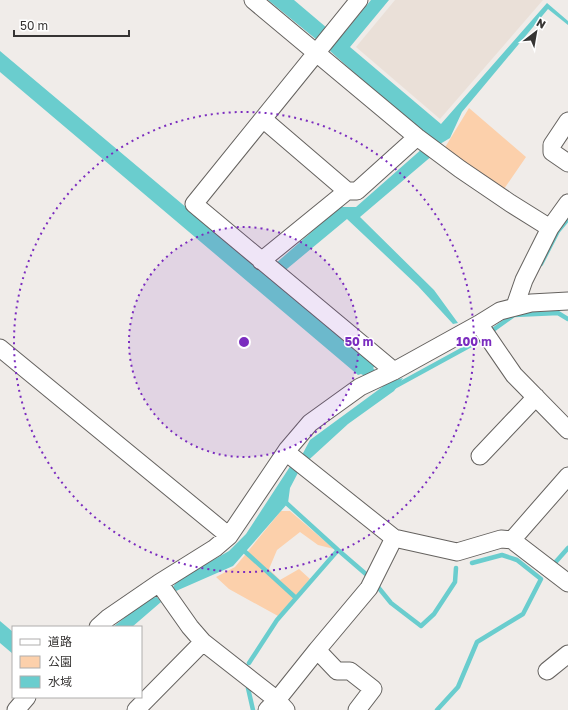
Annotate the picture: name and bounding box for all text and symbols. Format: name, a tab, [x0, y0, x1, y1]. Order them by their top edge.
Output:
scale bar	[14, 12, 129, 38]
north arrow	[516, 12, 556, 52]
text: N	[534, 15, 548, 31]
text: 50 m	[20, 18, 48, 33]
text: 50 m	[345, 334, 373, 349]
text: 100 m	[456, 334, 492, 349]
centre of rings	[237, 335, 251, 349]
legend	[12, 626, 142, 698]
text: 道路	[48, 634, 72, 649]
text: 公園	[48, 654, 72, 669]
text: 水域	[48, 674, 72, 689]

